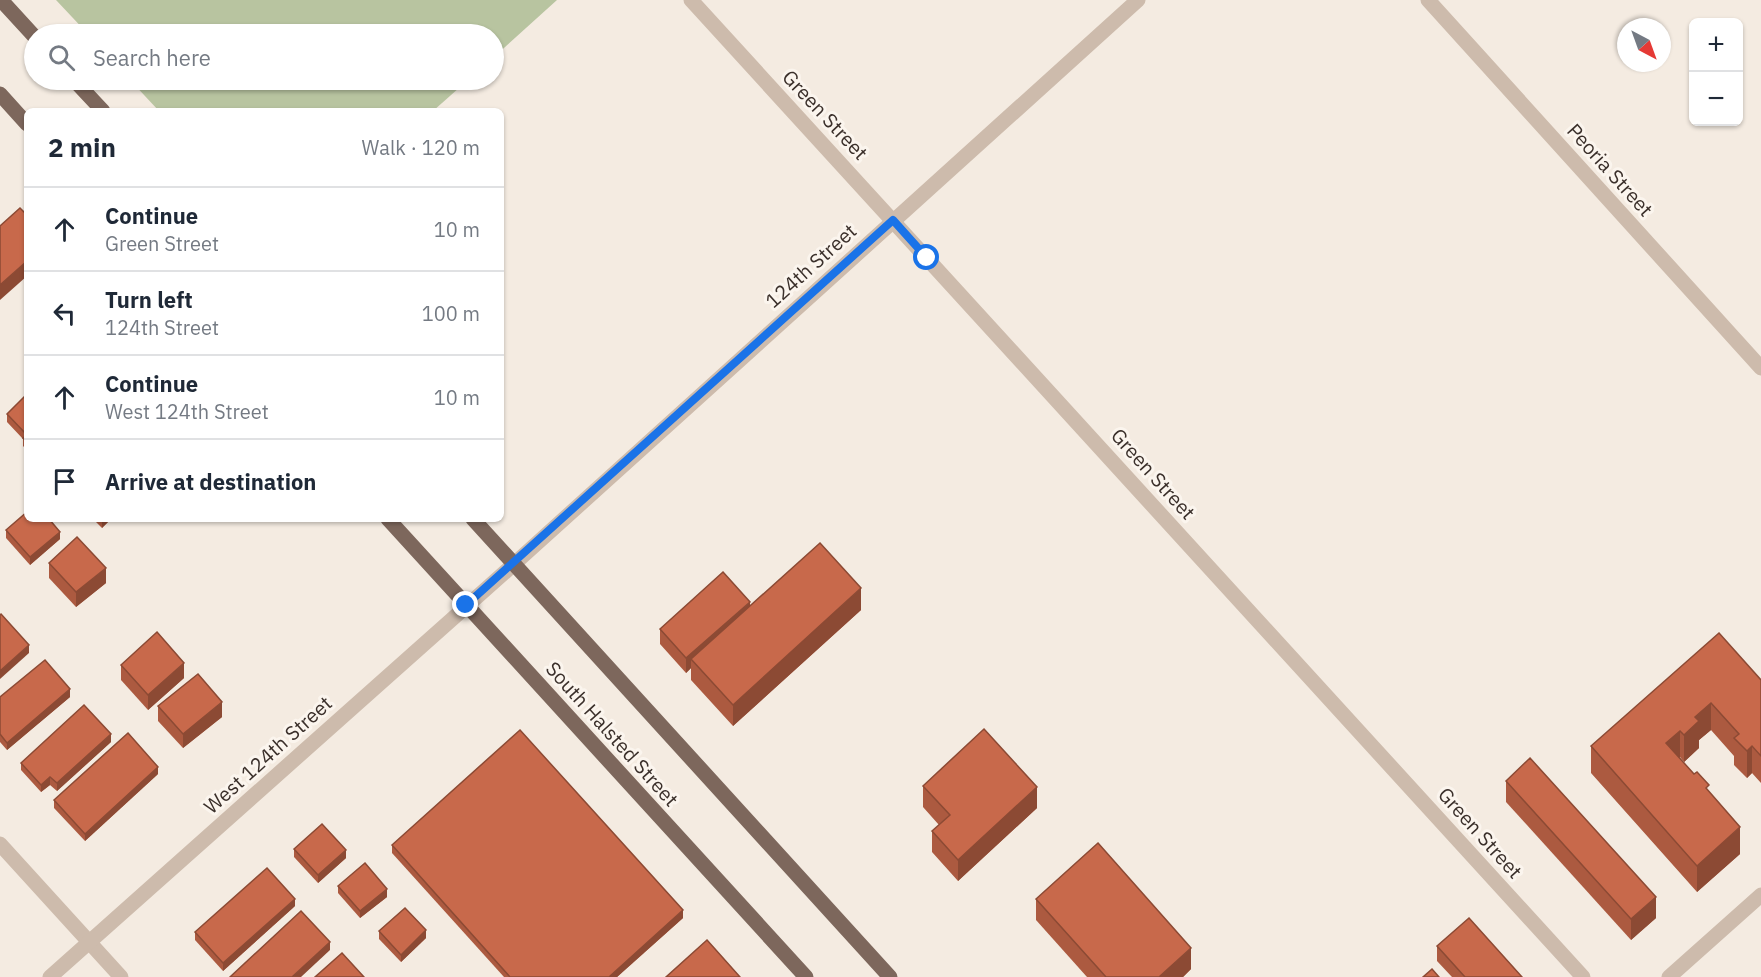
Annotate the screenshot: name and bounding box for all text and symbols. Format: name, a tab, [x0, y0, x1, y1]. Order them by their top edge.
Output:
north arrow	[1617, 18, 1671, 72]
map controls	[1689, 18, 1743, 126]
button: +	[1689, 18, 1743, 72]
search box	[24, 24, 504, 90]
icon: search	[45, 41, 78, 74]
text: Search here	[93, 43, 211, 72]
street label: Green Street	[777, 64, 874, 166]
button: −	[1689, 72, 1743, 126]
street label: Peoria Street	[1561, 117, 1659, 222]
text: 2 min	[48, 130, 116, 164]
text: Walk · 120 m	[362, 134, 480, 161]
text: Continue	[105, 201, 198, 230]
icon: ahead	[48, 213, 81, 246]
text: 10 m	[434, 216, 480, 243]
street label: 124th Street	[759, 217, 862, 314]
text: Green Street	[105, 230, 219, 257]
route start	[913, 244, 939, 270]
text: Turn left	[105, 285, 193, 314]
icon: left	[48, 297, 81, 330]
text: 100 m	[422, 300, 480, 327]
text: 124th Street	[105, 314, 219, 341]
text: Continue	[105, 369, 198, 398]
icon: ahead	[48, 381, 81, 414]
text: 10 m	[434, 384, 480, 411]
text: West 124th Street	[105, 398, 269, 425]
street label: Green Street	[1105, 422, 1202, 525]
icon: arrive	[48, 465, 81, 498]
text: Arrive at destination	[105, 467, 316, 496]
route end	[452, 591, 478, 617]
street label: South Halsted Street	[540, 655, 685, 812]
street label: West 124th Street	[198, 690, 338, 819]
street label: Green Street	[1432, 781, 1529, 884]

